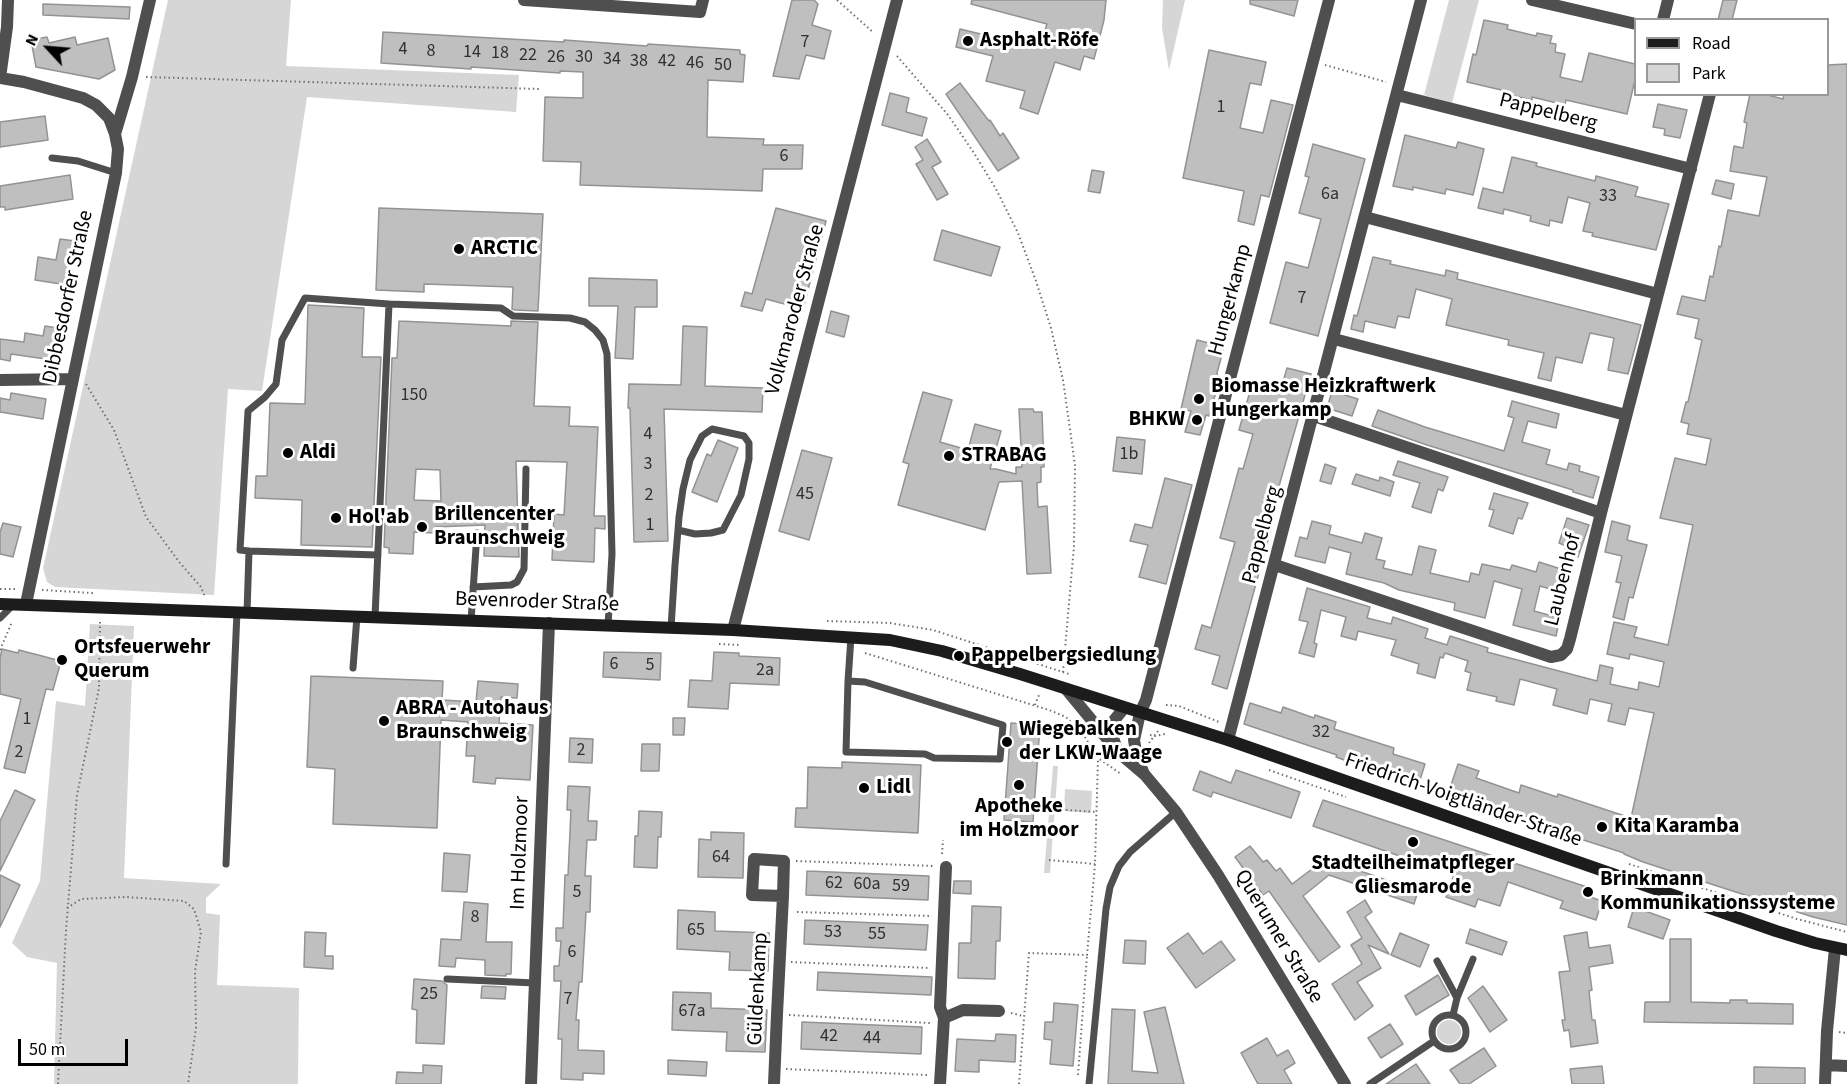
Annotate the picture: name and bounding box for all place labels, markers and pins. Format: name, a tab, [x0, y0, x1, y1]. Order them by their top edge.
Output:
place label: Asphalt-Röfe	[980, 28, 1099, 54]
marker: Asphalt-Röfe	[961, 34, 975, 48]
place label: ARCTIC	[471, 236, 538, 262]
marker: ARCTIC	[452, 242, 466, 256]
place label: Biomasse Heizkraftwerk Hungerkamp	[1211, 374, 1436, 424]
marker: Biomasse Heizkraftwerk Hungerkamp	[1192, 392, 1206, 406]
place label: BHKW	[1128, 407, 1185, 433]
marker: BHKW	[1190, 413, 1204, 427]
place label: Aldi	[300, 440, 336, 466]
place label: STRABAG	[961, 443, 1047, 469]
marker: Aldi	[281, 446, 295, 460]
marker: STRABAG	[942, 449, 956, 463]
place label: Brillencenter Braunschweig	[434, 502, 565, 552]
place label: Hol'ab	[348, 505, 409, 531]
marker: Hol'ab	[329, 511, 343, 525]
marker: Brillencenter Braunschweig	[415, 520, 429, 534]
place label: Ortsfeuerwehr Querum	[74, 635, 210, 685]
place label: Pappelbergsiedlung	[971, 643, 1156, 669]
marker: Pappelbergsiedlung	[952, 649, 966, 663]
marker: Ortsfeuerwehr Querum	[55, 653, 69, 667]
place label: ABRA - Autohaus Braunschweig	[396, 696, 548, 746]
marker: ABRA - Autohaus Braunschweig	[377, 714, 391, 728]
place label: Wiegebalken der LKW-Waage	[1019, 717, 1162, 767]
marker: Wiegebalken der LKW-Waage	[1000, 735, 1014, 749]
place label: Lidl	[876, 775, 911, 801]
marker: Apotheke im Holzmoor	[1012, 778, 1026, 792]
marker: Lidl	[857, 781, 871, 795]
place label: Apotheke im Holzmoor	[959, 794, 1079, 844]
place label: Kita Karamba	[1614, 814, 1739, 840]
marker: Kita Karamba	[1595, 820, 1609, 834]
marker: Stadteilheimatpfleger Gliesmarode	[1406, 835, 1420, 849]
place label: Stadteilheimatpfleger Gliesmarode	[1311, 851, 1515, 901]
place label: Brinkmann Kommunikationssysteme	[1600, 867, 1835, 917]
marker: Brinkmann Kommunikationssysteme	[1581, 885, 1595, 899]

